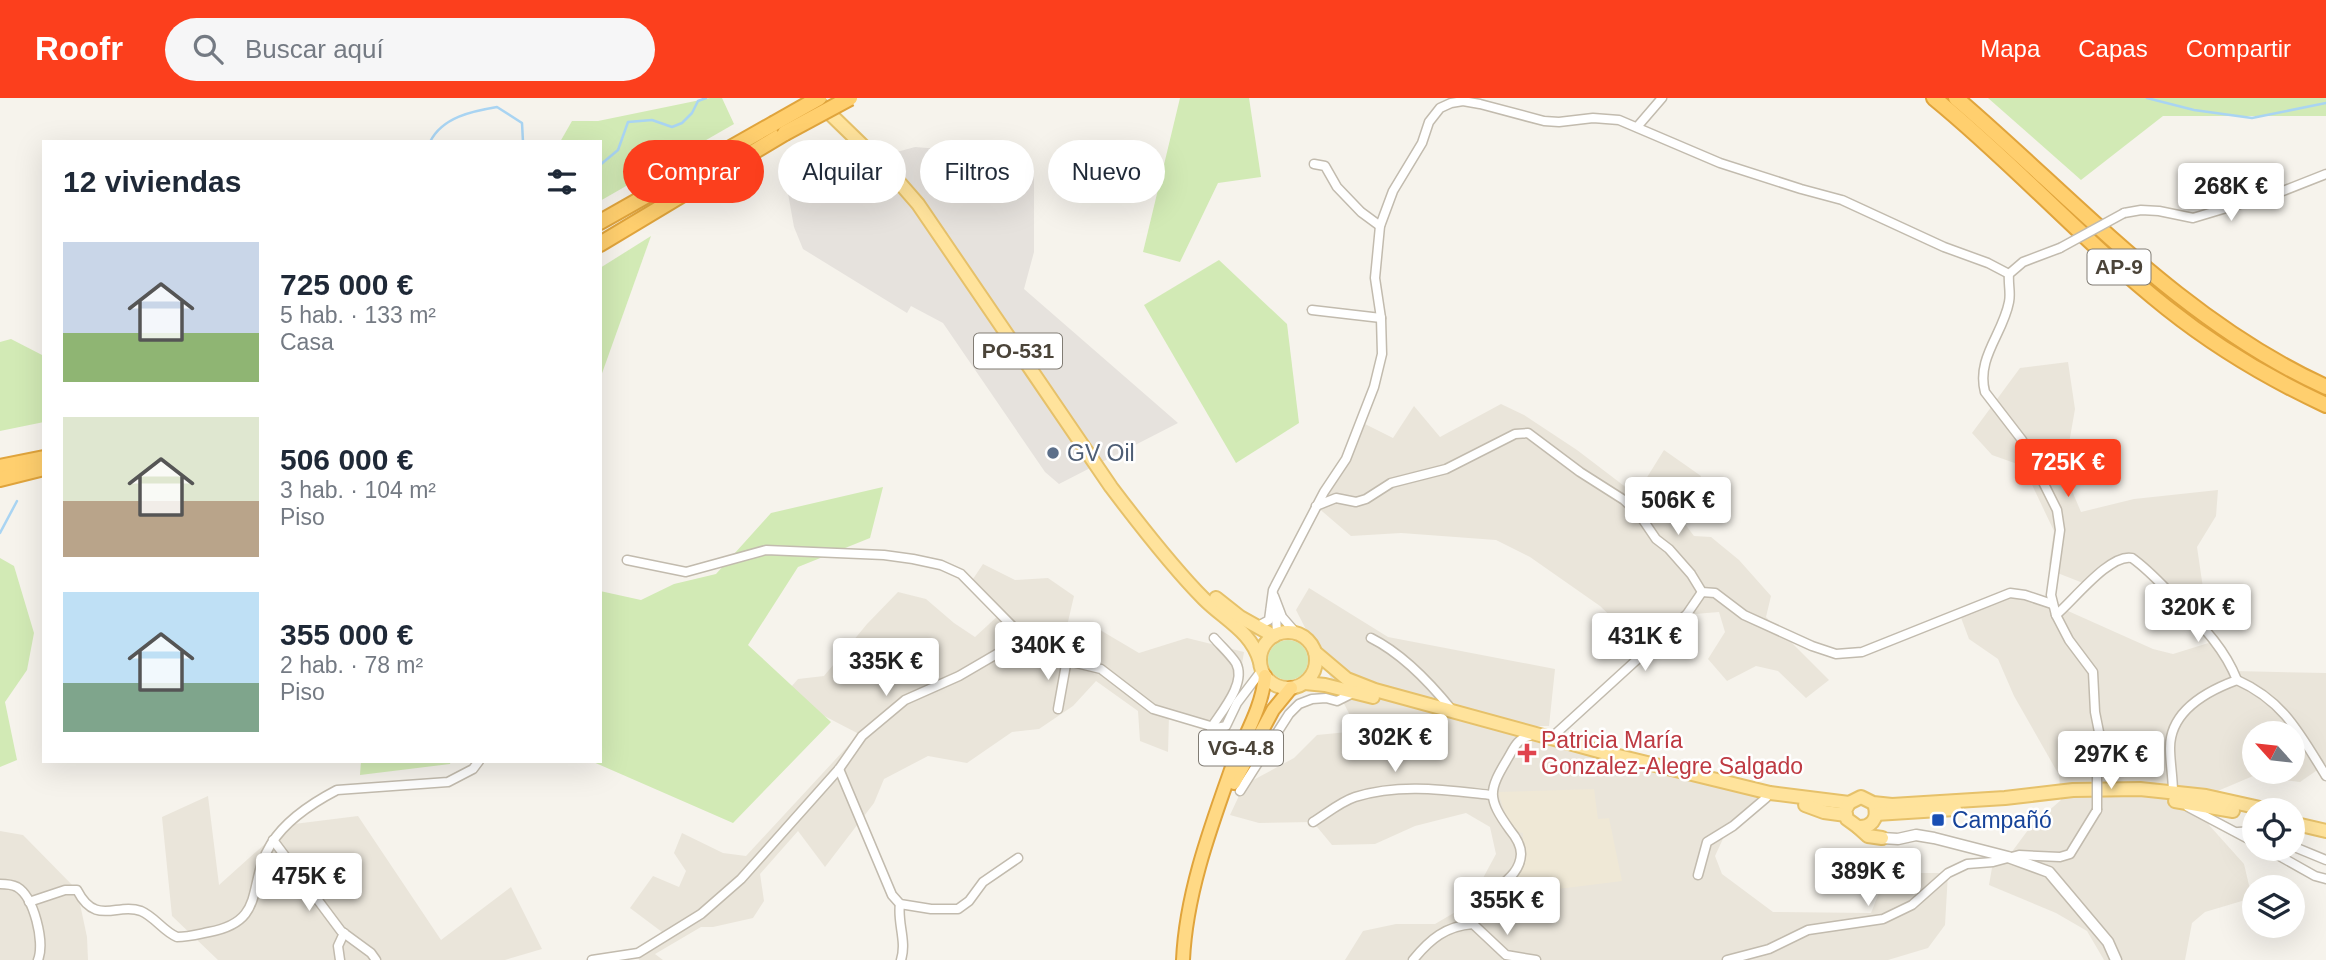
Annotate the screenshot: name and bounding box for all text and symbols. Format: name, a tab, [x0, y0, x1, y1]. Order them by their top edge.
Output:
search box	[165, 18, 655, 81]
text: Roofr	[35, 30, 123, 67]
icon: search	[189, 30, 227, 68]
text: Buscar aquí	[245, 34, 384, 64]
text: Mapa	[1980, 35, 2040, 62]
text: Capas	[2078, 35, 2148, 62]
text: Compartir	[2186, 35, 2291, 62]
chip: Comprar	[623, 140, 764, 203]
chip: Alquilar	[778, 140, 906, 203]
chip: Filtros	[920, 140, 1034, 203]
chip: Nuevo	[1048, 140, 1165, 203]
icon: filters	[543, 163, 581, 201]
pin: 268K €	[2174, 164, 2288, 223]
text: 12 viviendas	[63, 165, 241, 198]
text: 268K €	[2194, 173, 2268, 199]
road number: AP-9	[2088, 250, 2150, 284]
text: 725 000 €	[280, 268, 413, 301]
icon: home	[119, 270, 203, 354]
text: 5 hab. · 133 m²	[280, 302, 436, 328]
text: Casa	[280, 329, 334, 355]
road number: PO-531	[974, 334, 1062, 368]
place label: GV Oil	[1067, 440, 1135, 466]
pin: 725K €	[2011, 440, 2125, 499]
text: 506 000 €	[280, 443, 413, 476]
icon: home	[119, 445, 203, 529]
marker: GV Oil	[1045, 445, 1061, 461]
text: 725K €	[2031, 449, 2105, 475]
text: 3 hab. · 104 m²	[280, 477, 436, 503]
pin: 506K €	[1621, 478, 1735, 537]
text: 506K €	[1641, 487, 1715, 513]
text: Piso	[280, 504, 325, 530]
pin: 320K €	[2141, 584, 2255, 644]
text: 320K €	[2161, 594, 2235, 620]
pin: 431K €	[1588, 614, 1702, 673]
text: 355 000 €	[280, 618, 413, 651]
icon: home	[119, 620, 203, 704]
pin: 340K €	[991, 622, 1105, 682]
text: 431K €	[1608, 623, 1682, 649]
text: 340K €	[1011, 632, 1085, 658]
pin: 335K €	[829, 638, 943, 698]
text: 335K €	[849, 648, 923, 674]
text: 2 hab. · 78 m²	[280, 652, 423, 678]
text: Piso	[280, 679, 325, 705]
pin: 302K €	[1338, 714, 1452, 774]
north arrow	[2242, 721, 2305, 784]
map controls	[2242, 721, 2305, 938]
text: 302K €	[1358, 724, 1432, 750]
place label: Patricia María Gonzalez-Alegre Salgado	[1541, 727, 1803, 779]
road number: VG-4.8	[1199, 730, 1283, 766]
pin: 297K €	[2054, 732, 2168, 791]
text: 297K €	[2074, 741, 2148, 767]
marker: Patricia María Gonzalez-Alegre Salgado	[1519, 745, 1535, 761]
button: locate	[2242, 798, 2305, 861]
place label: Campañó	[1952, 807, 2052, 833]
marker: Campañó	[1930, 812, 1946, 828]
pin: 389K €	[1811, 848, 1925, 908]
pin: 475K €	[252, 854, 366, 913]
text: 389K €	[1831, 858, 1905, 884]
text: 475K €	[272, 863, 346, 889]
button: layers	[2242, 875, 2305, 938]
pin: 355K €	[1450, 878, 1564, 937]
text: 355K €	[1470, 887, 1544, 913]

